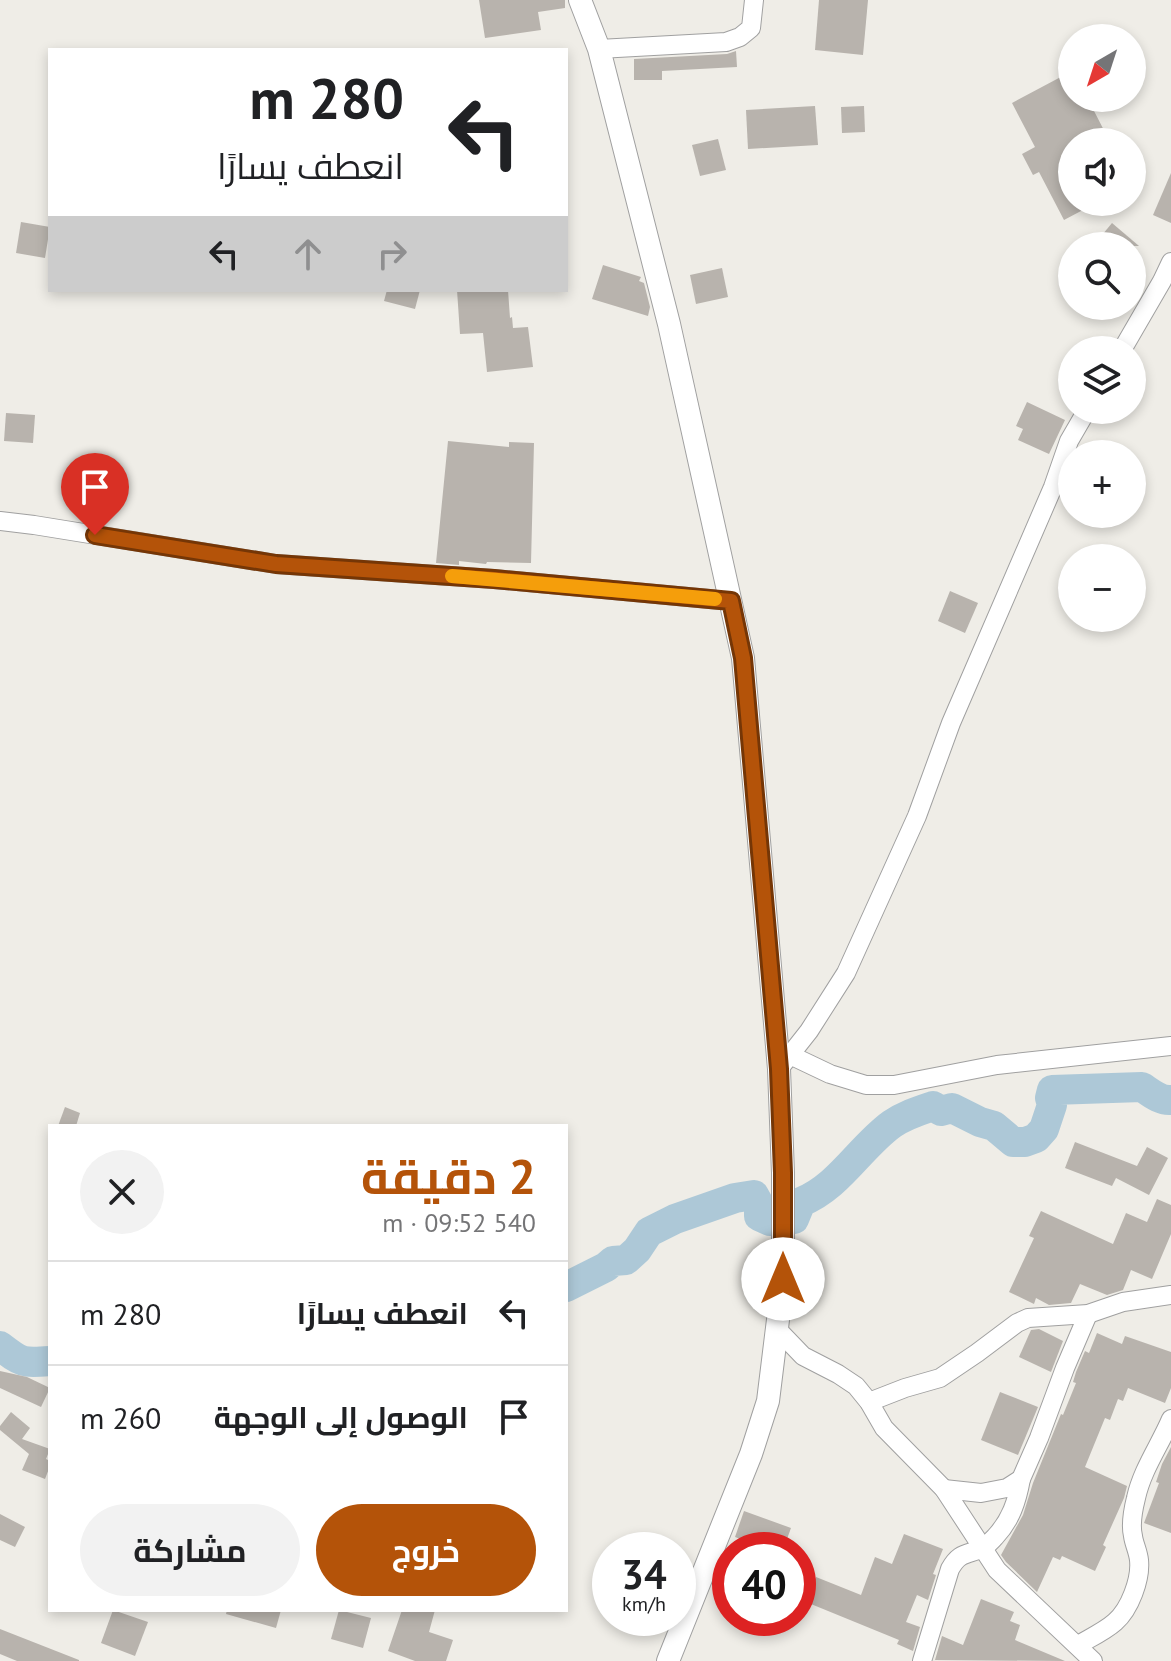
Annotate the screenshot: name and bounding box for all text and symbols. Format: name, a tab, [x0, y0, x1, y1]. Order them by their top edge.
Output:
north arrow	[1058, 24, 1146, 112]
map controls	[1058, 24, 1146, 632]
text: 280 m	[249, 62, 404, 134]
icon: left	[432, 80, 536, 184]
button: sound	[1058, 128, 1146, 216]
text: انعطف يسارًا	[217, 142, 404, 189]
icon: left	[202, 232, 246, 276]
icon: ahead	[286, 232, 330, 276]
icon: right	[370, 232, 414, 276]
button: search	[1058, 232, 1146, 320]
button: layers	[1058, 336, 1146, 424]
button: +	[1058, 440, 1146, 528]
pin	[61, 453, 129, 535]
icon: arrive	[73, 465, 117, 509]
button: −	[1058, 544, 1146, 632]
text: 2 دقيقة	[361, 1145, 536, 1207]
button: close	[80, 1150, 164, 1234]
text: 540 m · 09:52	[382, 1206, 536, 1239]
position arrow	[741, 1237, 825, 1321]
icon: left	[492, 1291, 536, 1335]
text: انعطف يسارًا	[297, 1293, 468, 1332]
text: 280 m	[80, 1294, 161, 1333]
icon: arrive	[492, 1395, 536, 1439]
text: الوصول إلى الوجهة	[214, 1397, 468, 1436]
text: 260 m	[80, 1398, 161, 1437]
button: مشاركة	[80, 1504, 300, 1596]
button: خروج	[316, 1504, 536, 1596]
speed limit sign: 40	[712, 1532, 816, 1636]
text: 34	[621, 1548, 667, 1600]
text: km/h	[622, 1591, 666, 1617]

